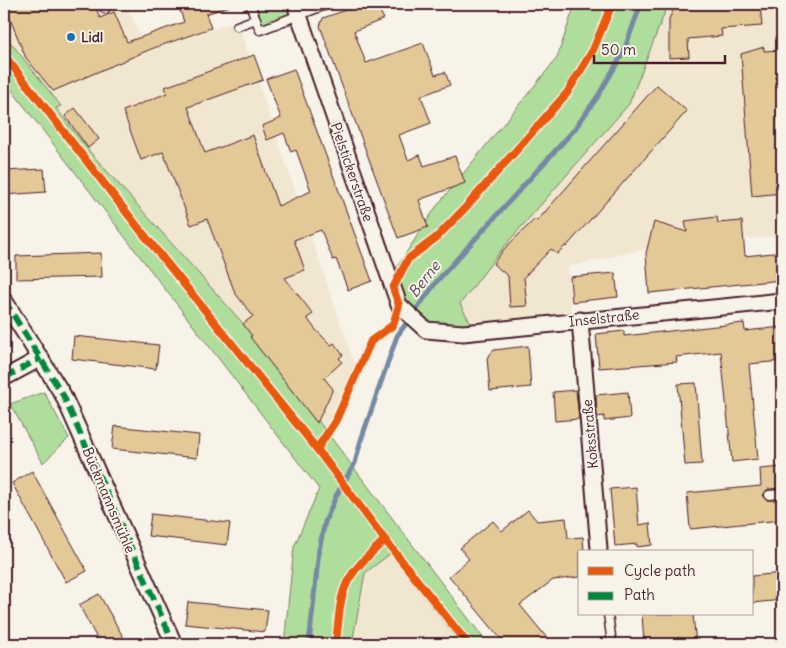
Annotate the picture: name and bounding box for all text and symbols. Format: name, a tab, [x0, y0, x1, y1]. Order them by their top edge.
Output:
place label: Lidl	[81, 28, 103, 46]
marker: Lidl	[65, 31, 77, 43]
scale bar	[594, 32, 725, 64]
text: 50 m	[601, 40, 636, 59]
street label: Pielstickerstraße	[327, 120, 377, 224]
water label: Berne	[404, 256, 445, 301]
street label: Inselstraße	[568, 305, 640, 331]
street label: Koksstraße	[578, 399, 602, 469]
street label: Bückmannsmühle	[79, 444, 139, 556]
legend	[578, 550, 754, 616]
text: Cycle path	[624, 561, 696, 580]
text: Path	[624, 585, 655, 604]

